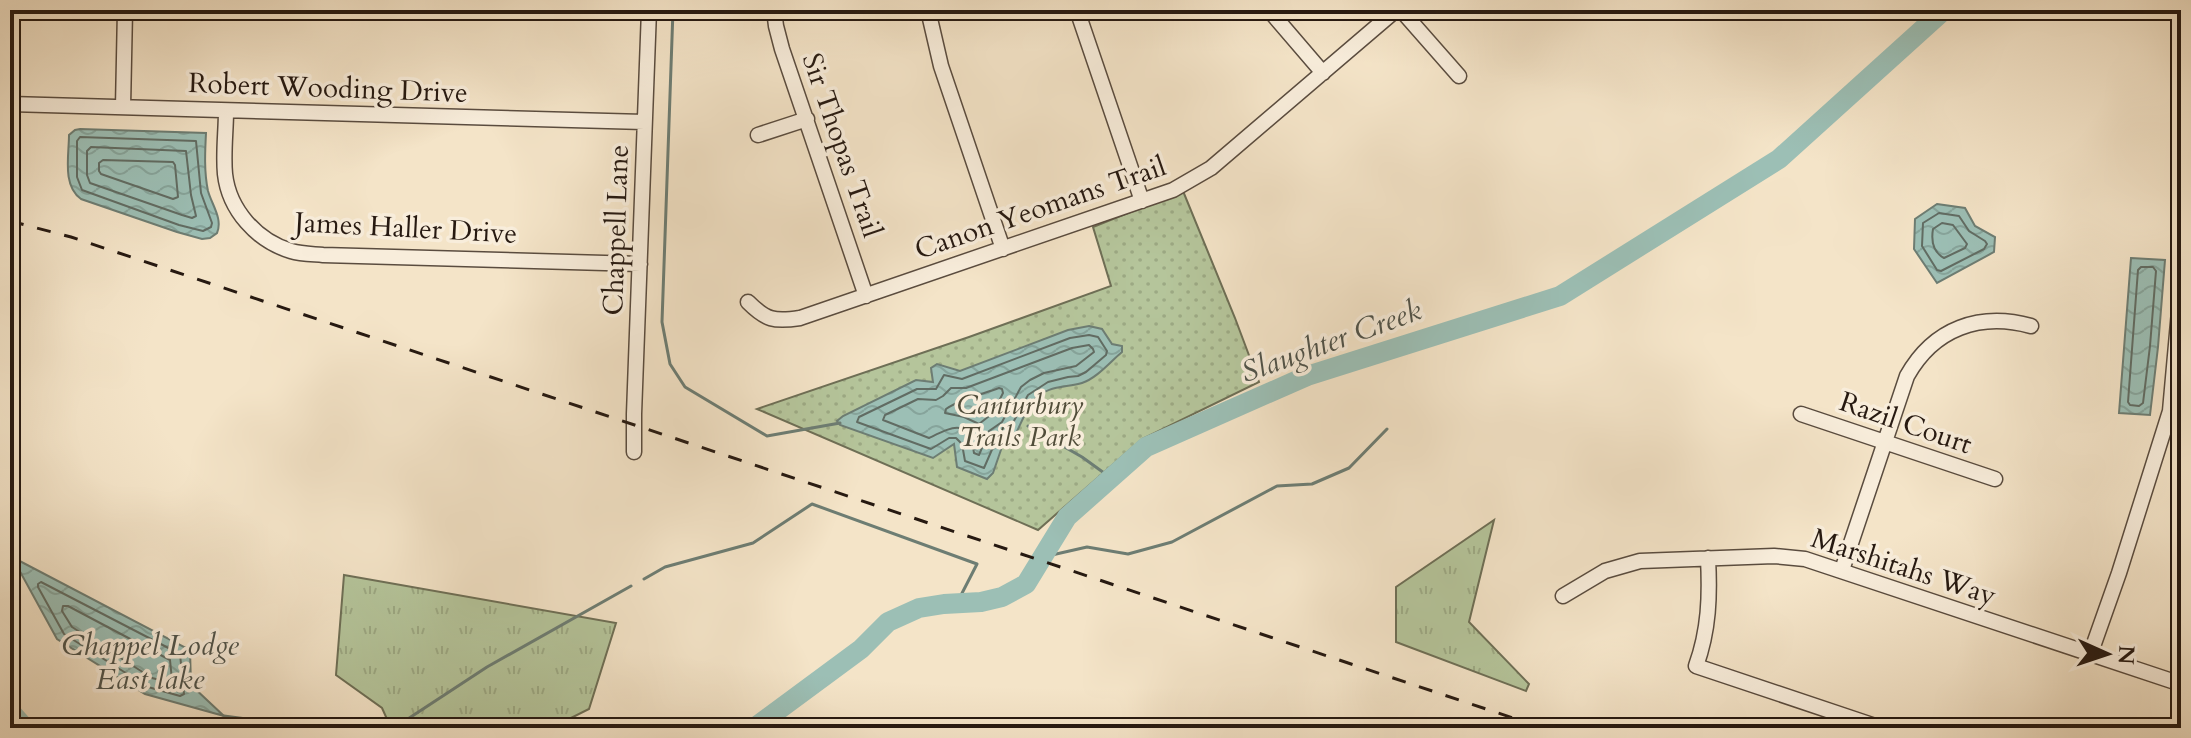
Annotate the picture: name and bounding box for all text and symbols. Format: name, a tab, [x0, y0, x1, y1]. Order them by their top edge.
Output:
street label: Sir Thopas Trail	[793, 48, 891, 242]
street label: Robert Wooding Drive	[188, 64, 468, 112]
street label: Chappell Lane	[594, 144, 638, 316]
street label: Canon Yeomans Trail	[910, 147, 1171, 269]
street label: James Haller Drive	[290, 203, 518, 253]
water label: Slaughter Creek	[1235, 290, 1427, 393]
street label: Razil Court	[1834, 383, 1977, 463]
park label: Canturbury Trails Park	[956, 386, 1084, 456]
street label: Marshitahs Way	[1806, 519, 2001, 615]
north arrow	[2067, 614, 2147, 694]
water label: Chappel Lodge East lake	[61, 625, 239, 700]
text: N	[2110, 645, 2141, 665]

